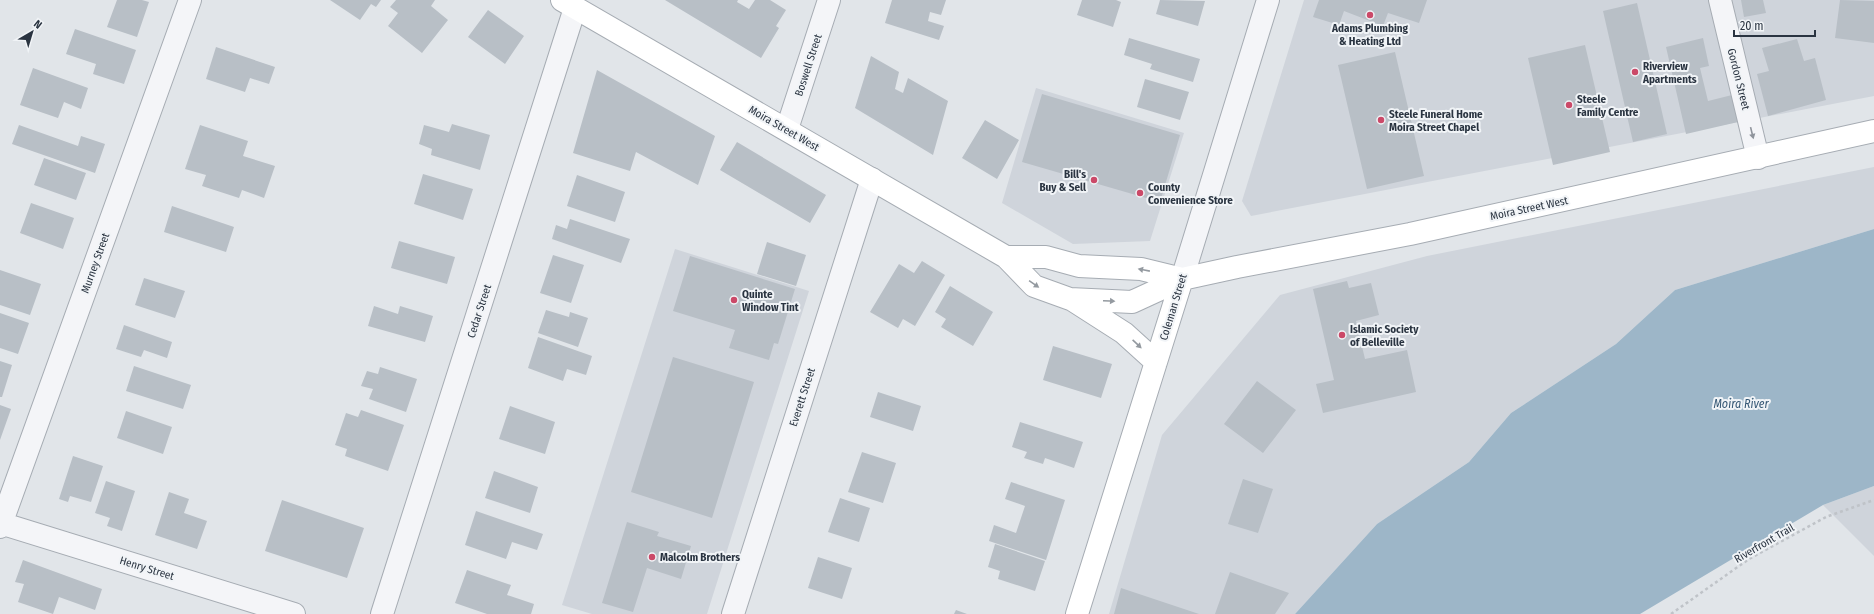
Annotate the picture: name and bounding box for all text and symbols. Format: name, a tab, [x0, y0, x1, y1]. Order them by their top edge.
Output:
marker: Adams Plumbing & Heating Ltd	[1365, 10, 1375, 20]
north arrow	[12, 12, 52, 52]
scale bar	[1734, 12, 1815, 38]
text: N	[31, 17, 44, 32]
text: 20 m	[1740, 19, 1764, 33]
place label: Adams Plumbing & Heating Ltd	[1331, 22, 1409, 48]
street label: Boswell Street	[792, 32, 825, 98]
street label: Gordon Street	[1725, 47, 1753, 112]
place label: Riverview Apartments	[1642, 60, 1697, 86]
marker: Riverview Apartments	[1630, 67, 1640, 77]
place label: Steele Family Centre	[1577, 93, 1639, 119]
marker: Steele Family Centre	[1564, 100, 1574, 110]
street label: Moira Street West	[746, 103, 822, 154]
place label: Steele Funeral Home Moira Street Chapel	[1389, 108, 1483, 134]
marker: Steele Funeral Home Moira Street Chapel	[1376, 115, 1386, 125]
one-way arrow	[1749, 127, 1755, 139]
place label: Bill's Buy & Sell	[1039, 168, 1087, 194]
marker: Bill's Buy & Sell	[1089, 175, 1099, 185]
place label: County Convenience Store	[1148, 181, 1233, 207]
marker: County Convenience Store	[1135, 188, 1145, 198]
street label: Moira Street West	[1489, 194, 1570, 223]
street label: Murney Street	[79, 231, 113, 295]
one-way arrow	[1138, 266, 1150, 272]
street label: Coleman Street	[1157, 272, 1190, 342]
one-way arrow	[1029, 280, 1039, 288]
street label: Cedar Street	[465, 282, 494, 340]
place label: Quinte Window Tint	[742, 288, 799, 314]
marker: Quinte Window Tint	[729, 295, 739, 305]
one-way arrow	[1103, 297, 1115, 304]
place label: Islamic Society of Belleville	[1350, 323, 1419, 349]
marker: Islamic Society of Belleville	[1337, 330, 1347, 340]
one-way arrow	[1132, 339, 1141, 348]
street label: Everett Street	[787, 366, 818, 428]
water label: Moira River	[1713, 397, 1769, 411]
street label: Riverfront Trail	[1732, 521, 1797, 566]
place label: Malcolm Brothers	[660, 551, 740, 564]
marker: Malcolm Brothers	[647, 552, 657, 562]
street label: Henry Street	[118, 554, 176, 583]

